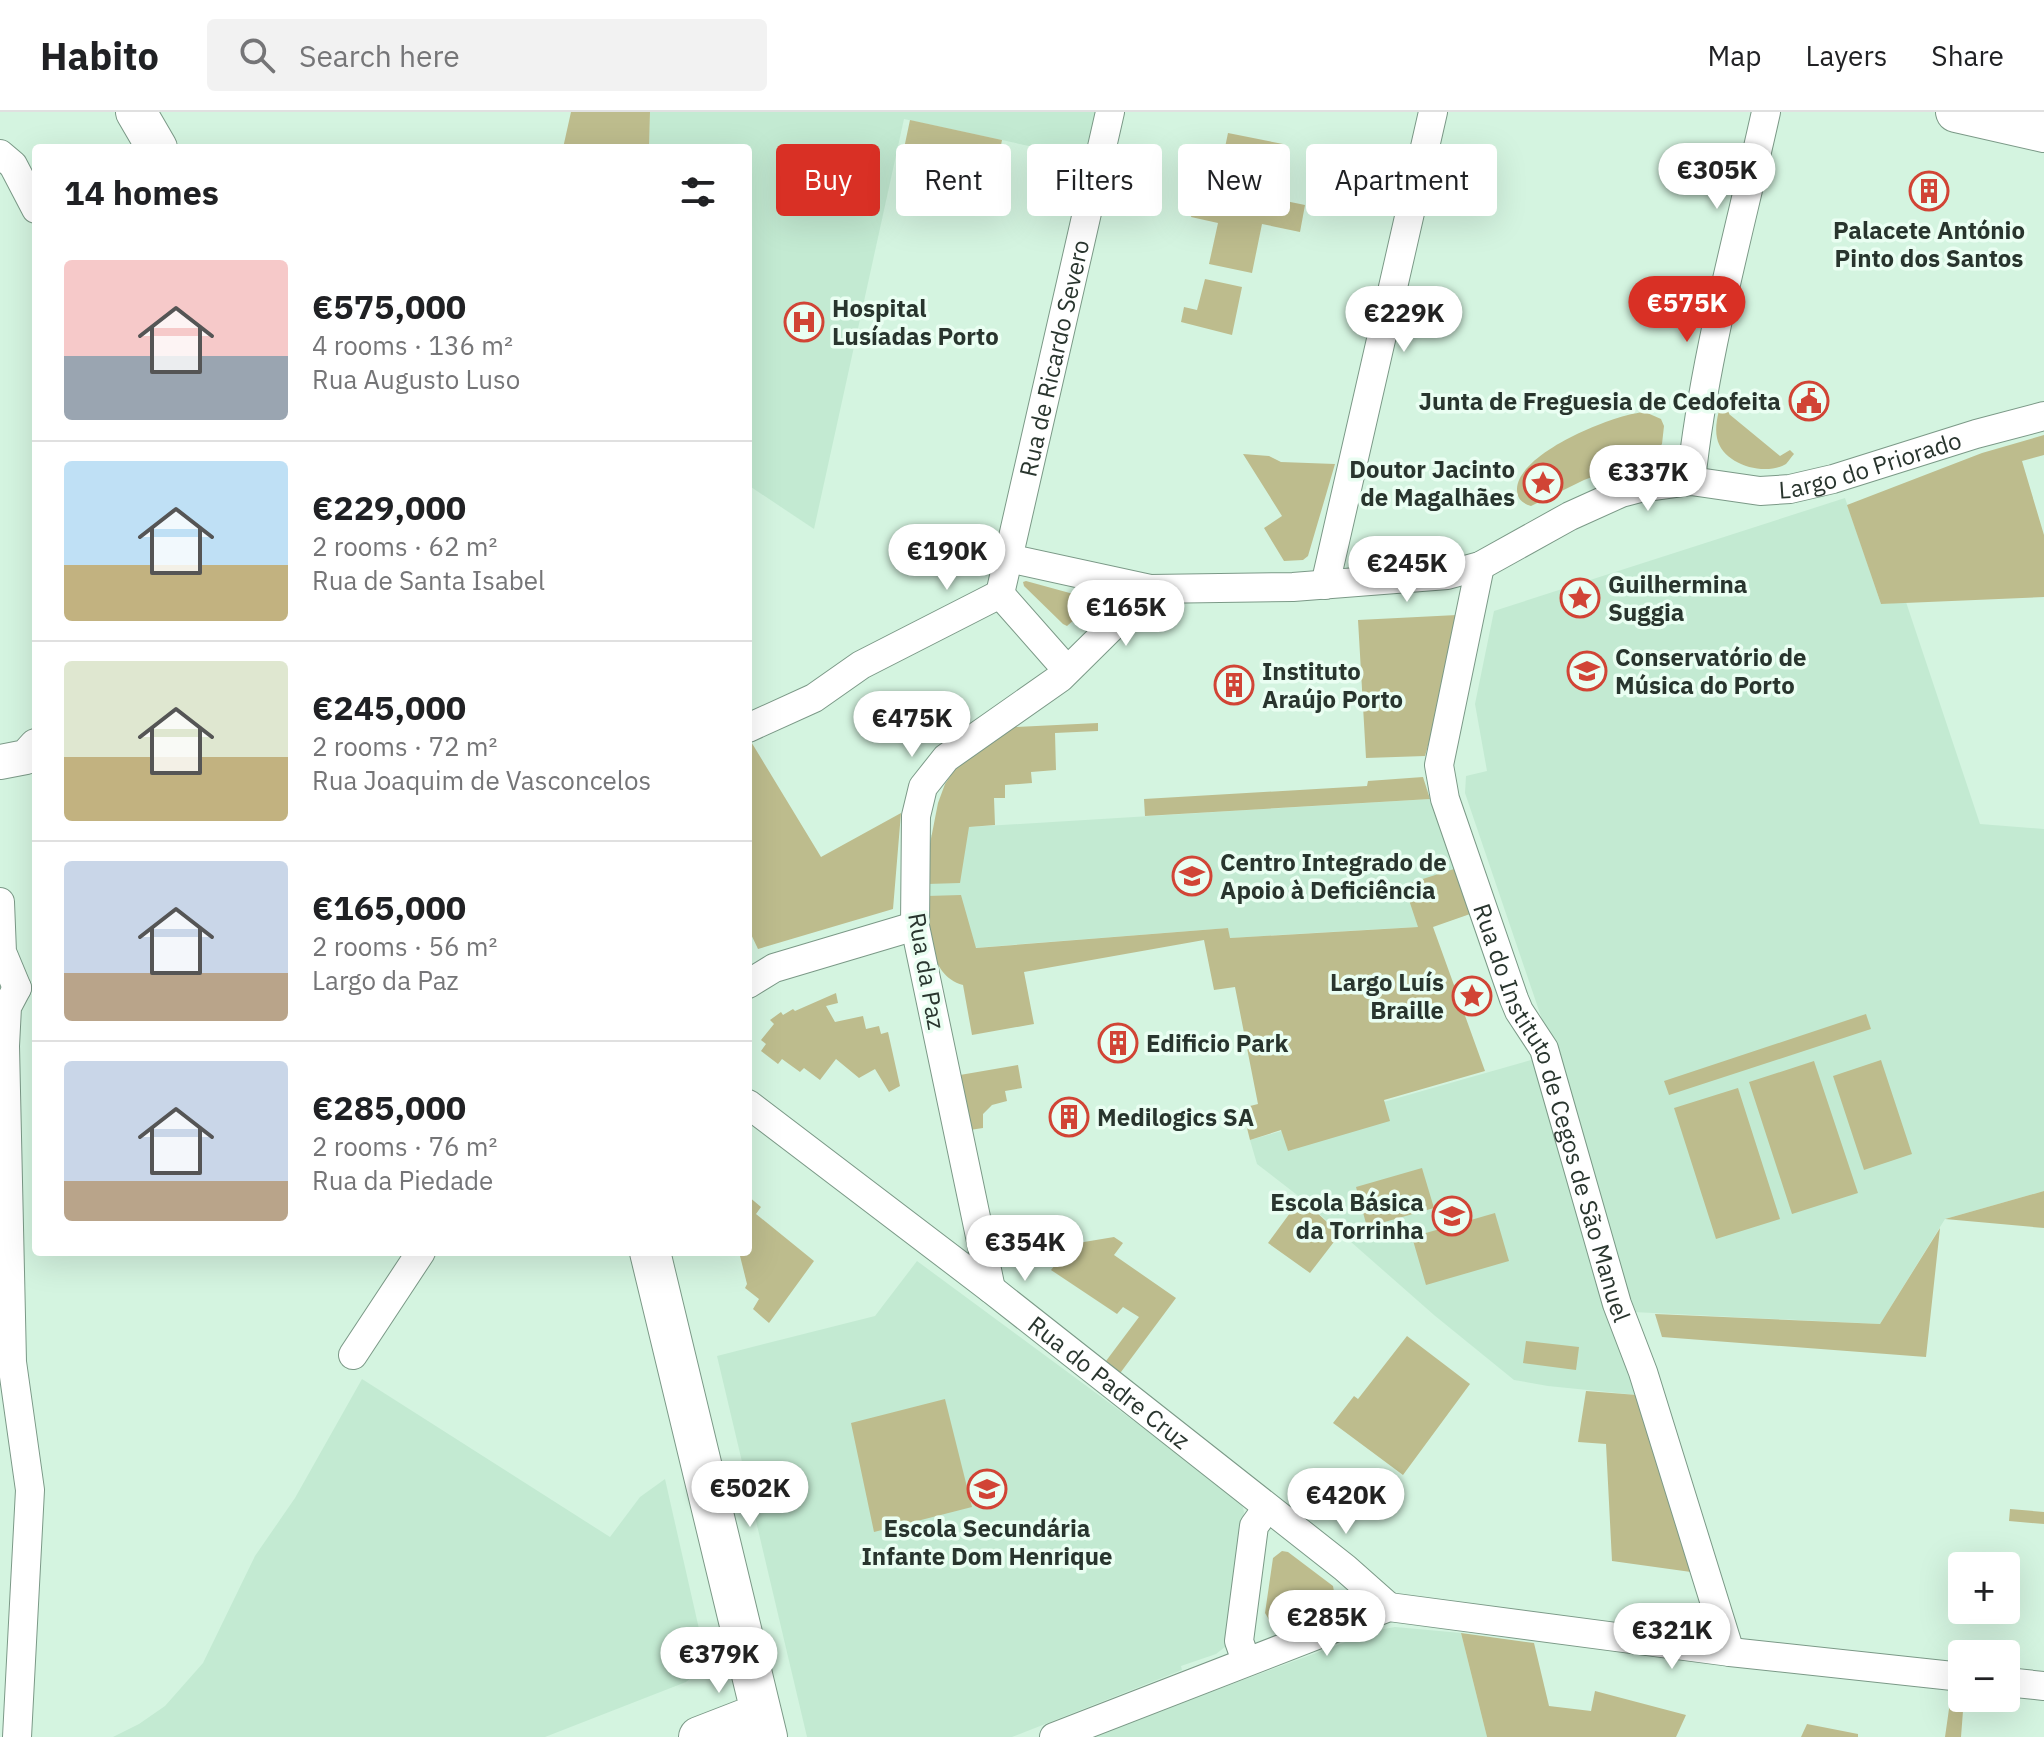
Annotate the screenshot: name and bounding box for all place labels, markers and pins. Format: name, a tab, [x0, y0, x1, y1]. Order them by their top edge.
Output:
pin: €305K	[1661, 143, 1773, 211]
building icon: Palacete António Pinto dos Santos	[1908, 170, 1950, 212]
place label: Palacete António Pinto dos Santos	[1833, 214, 2025, 274]
pin: €575K	[1631, 276, 1743, 344]
pin: €229K	[1348, 286, 1460, 354]
place label: Hospital Lusíadas Porto	[832, 292, 999, 352]
hospital icon: Hospital Lusíadas Porto	[783, 301, 825, 343]
public building icon: Junta de Freguesia de Cedofeita	[1788, 380, 1830, 422]
place label: Junta de Freguesia de Cedofeita	[1419, 385, 1781, 417]
pin: €337K	[1592, 445, 1704, 513]
place label: Doutor Jacinto de Magalhães	[1349, 453, 1515, 513]
place icon: Doutor Jacinto de Magalhães	[1522, 462, 1564, 504]
pin: €190K	[891, 524, 1003, 592]
pin: €245K	[1351, 536, 1463, 604]
place label: Guilhermina Suggia	[1608, 568, 1747, 628]
place icon: Guilhermina Suggia	[1559, 577, 1601, 619]
pin: €165K	[1070, 580, 1182, 648]
place label: Conservatório de Música do Porto	[1615, 641, 1807, 701]
school or university icon: Conservatório de Música do Porto	[1566, 650, 1608, 692]
place label: Instituto Araújo Porto	[1262, 655, 1403, 715]
building icon: Instituto Araújo Porto	[1213, 664, 1255, 706]
pin: €475K	[856, 691, 968, 759]
place label: Centro Integrado de Apoio à Deficiência	[1220, 846, 1447, 906]
school or university icon: Centro Integrado de Apoio à Deficiência	[1171, 855, 1213, 897]
place label: Largo Luís Braille	[1330, 966, 1444, 1026]
place icon: Largo Luís Braille	[1451, 975, 1493, 1017]
building icon: Edificio Park	[1097, 1022, 1139, 1064]
place label: Edificio Park	[1146, 1027, 1289, 1059]
building icon: Medilogics SA	[1048, 1096, 1090, 1138]
place label: Medilogics SA	[1097, 1101, 1254, 1133]
place label: Escola Básica da Torrinha	[1270, 1186, 1424, 1246]
school or university icon: Escola Básica da Torrinha	[1431, 1195, 1473, 1237]
pin: €354K	[969, 1215, 1081, 1283]
pin: €502K	[694, 1461, 806, 1529]
school or university icon: Escola Secundária Infante Dom Henrique	[966, 1468, 1008, 1510]
pin: €420K	[1290, 1468, 1402, 1536]
place label: Escola Secundária Infante Dom Henrique	[861, 1512, 1113, 1572]
pin: €285K	[1271, 1590, 1383, 1658]
pin: €321K	[1616, 1603, 1728, 1671]
pin: €379K	[663, 1627, 775, 1695]

